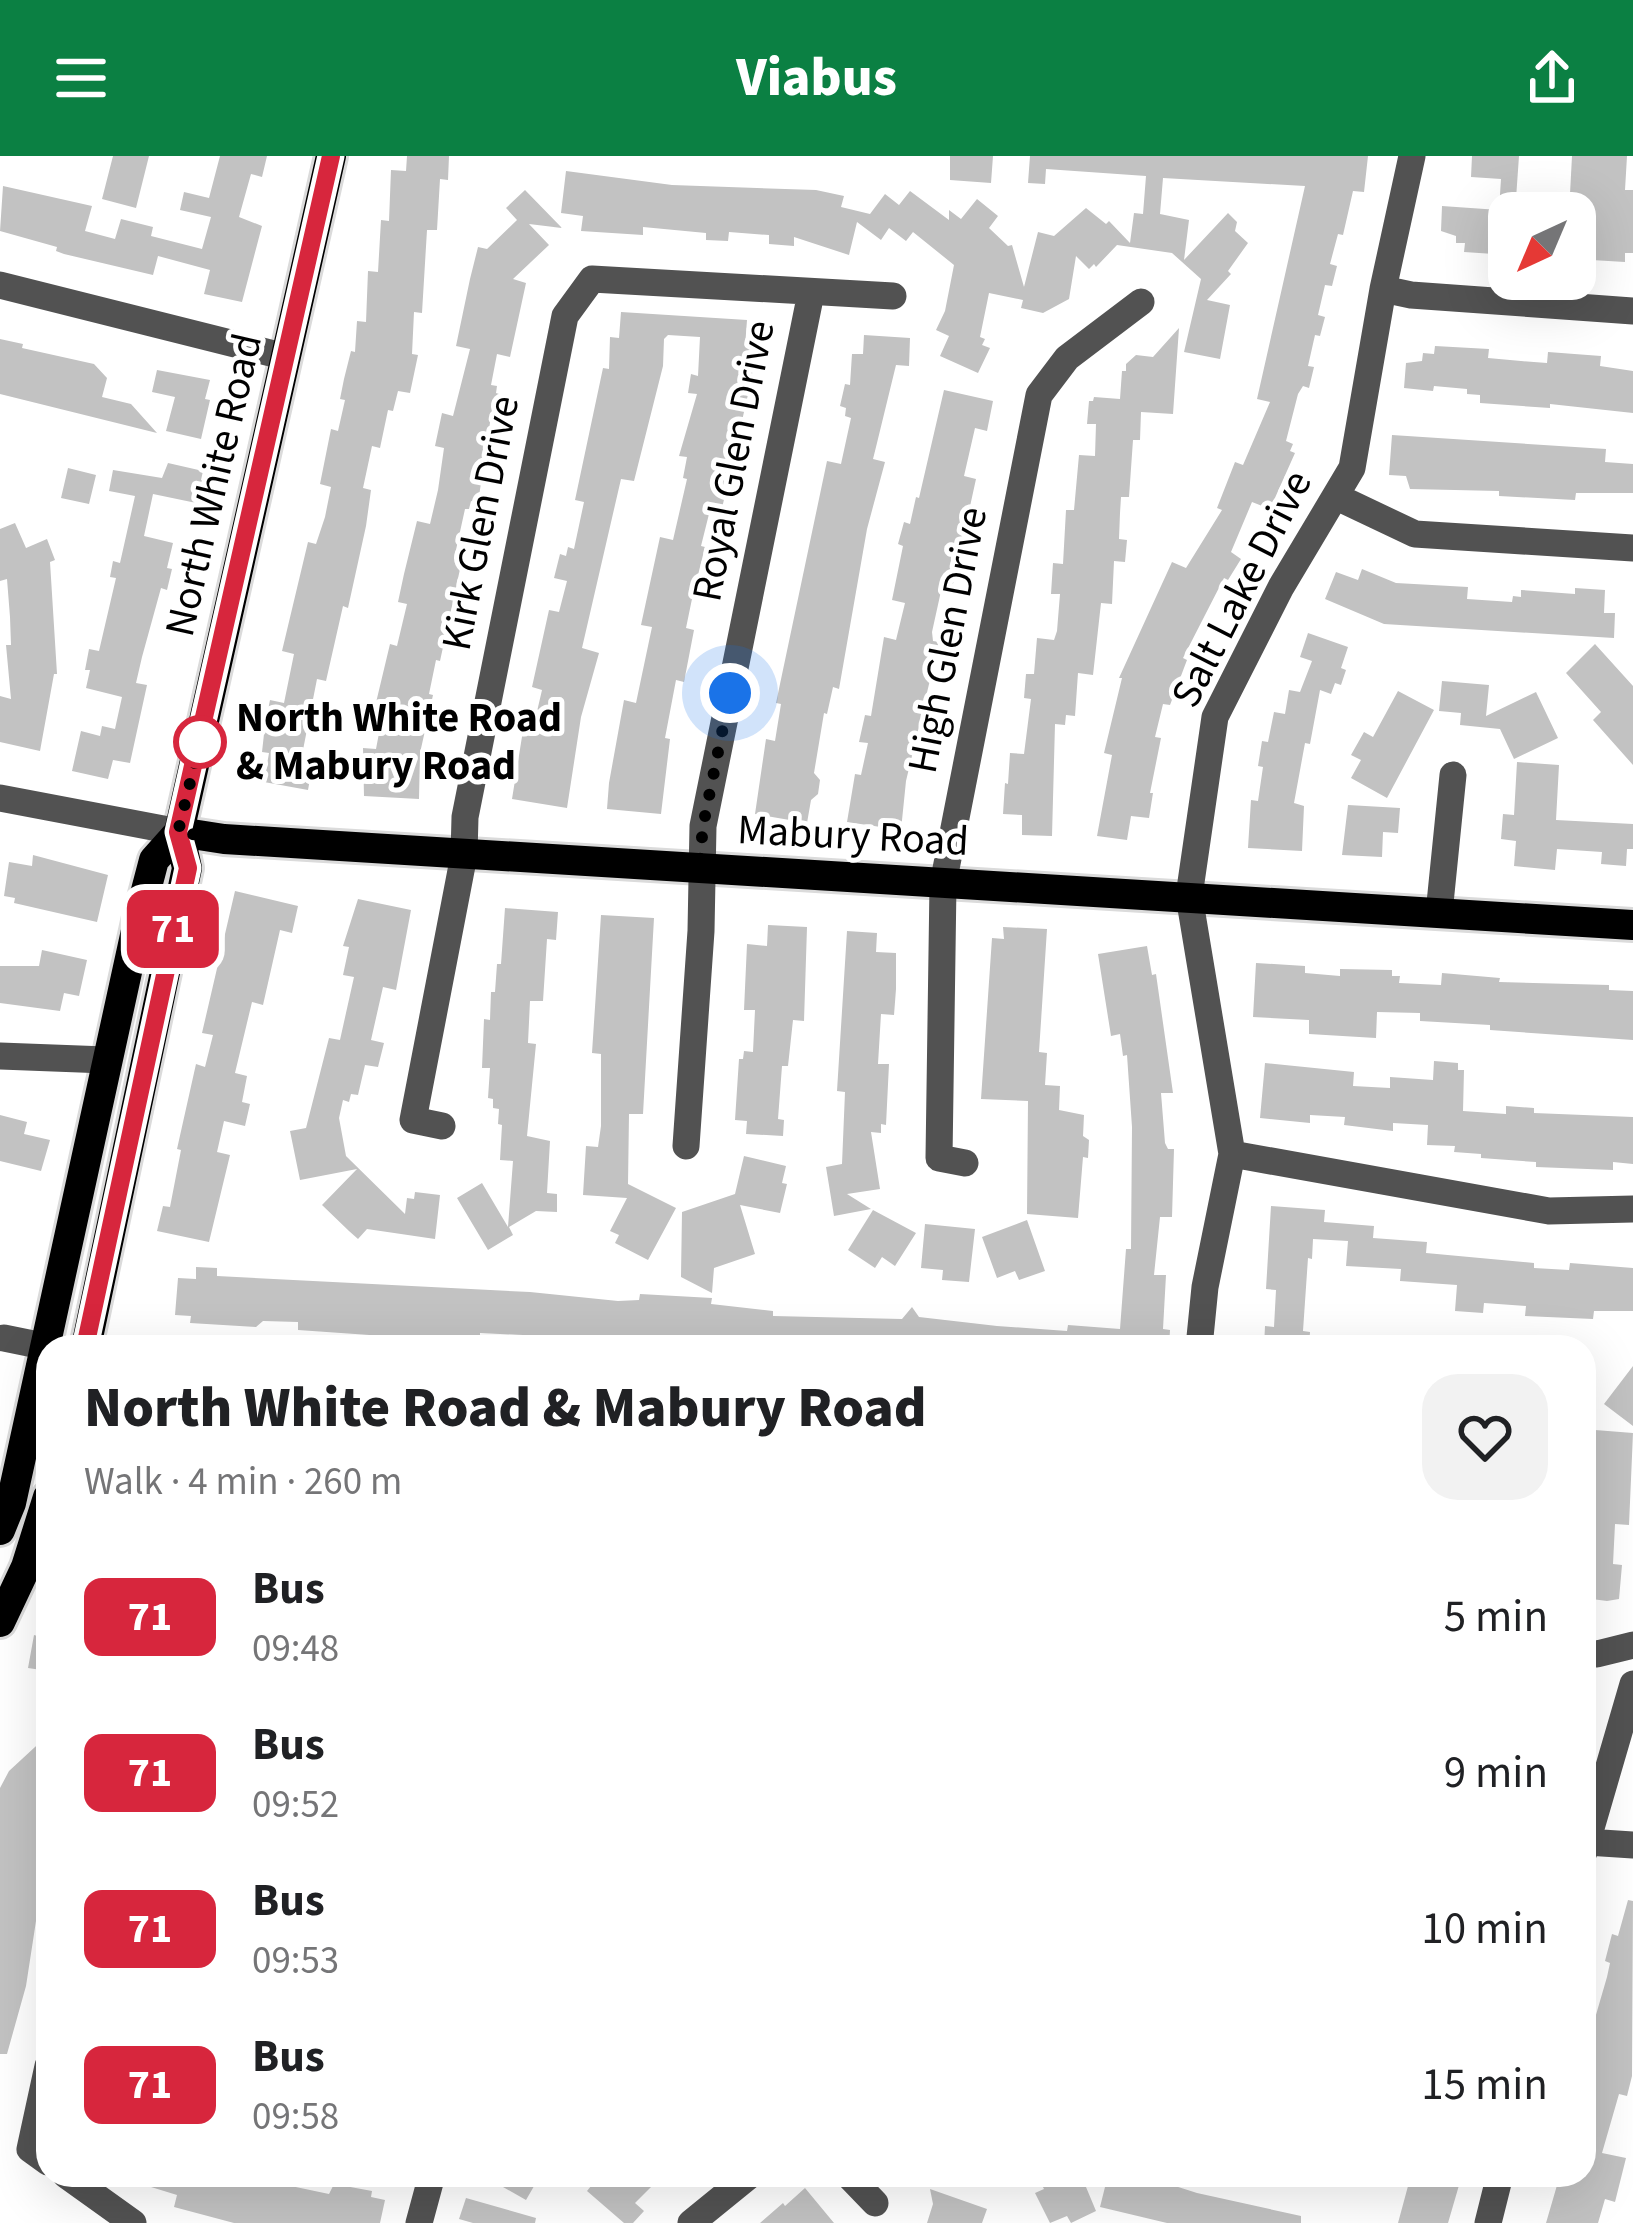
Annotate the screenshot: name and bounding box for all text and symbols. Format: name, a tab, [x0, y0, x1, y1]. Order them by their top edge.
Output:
text: Viabus	[736, 40, 897, 117]
icon: menu	[48, 45, 114, 111]
icon: share	[1519, 45, 1585, 111]
north arrow	[1488, 192, 1596, 300]
map controls	[1488, 192, 1596, 300]
street label: Royal Glen Drive	[677, 315, 791, 607]
street label: North White Road	[150, 328, 278, 642]
street label: Kirk Glen Drive	[427, 391, 535, 655]
street label: Salt Lake Drive	[1157, 460, 1327, 718]
street label: High Glen Drive	[893, 502, 1003, 778]
your location	[700, 663, 760, 723]
place label: North White Road & Mabury Road	[236, 688, 562, 796]
marker: North White Road & Mabury Road	[175, 717, 225, 767]
street label: Mabury Road	[736, 800, 970, 872]
line badge: 71	[119, 890, 227, 968]
text: 71	[151, 899, 195, 959]
text: North White Road & Mabury Road	[84, 1368, 927, 1449]
button: heart	[1422, 1374, 1548, 1500]
text: Walk · 4 min · 260 m	[84, 1454, 402, 1510]
text: Bus	[252, 1557, 325, 1621]
text: 5 min	[1444, 1585, 1548, 1649]
text: 71	[128, 1587, 172, 1647]
text: 09:48	[252, 1621, 339, 1677]
text: Bus	[252, 1713, 325, 1777]
text: 9 min	[1444, 1741, 1548, 1805]
text: 71	[128, 1743, 172, 1803]
text: 09:52	[252, 1777, 339, 1833]
text: Bus	[252, 1869, 325, 1933]
text: 10 min	[1421, 1897, 1548, 1961]
text: 71	[128, 1899, 172, 1959]
text: 09:53	[252, 1933, 339, 1989]
text: Bus	[252, 2025, 325, 2089]
text: 15 min	[1421, 2053, 1548, 2117]
text: 71	[128, 2055, 172, 2115]
text: 09:58	[252, 2089, 339, 2145]

